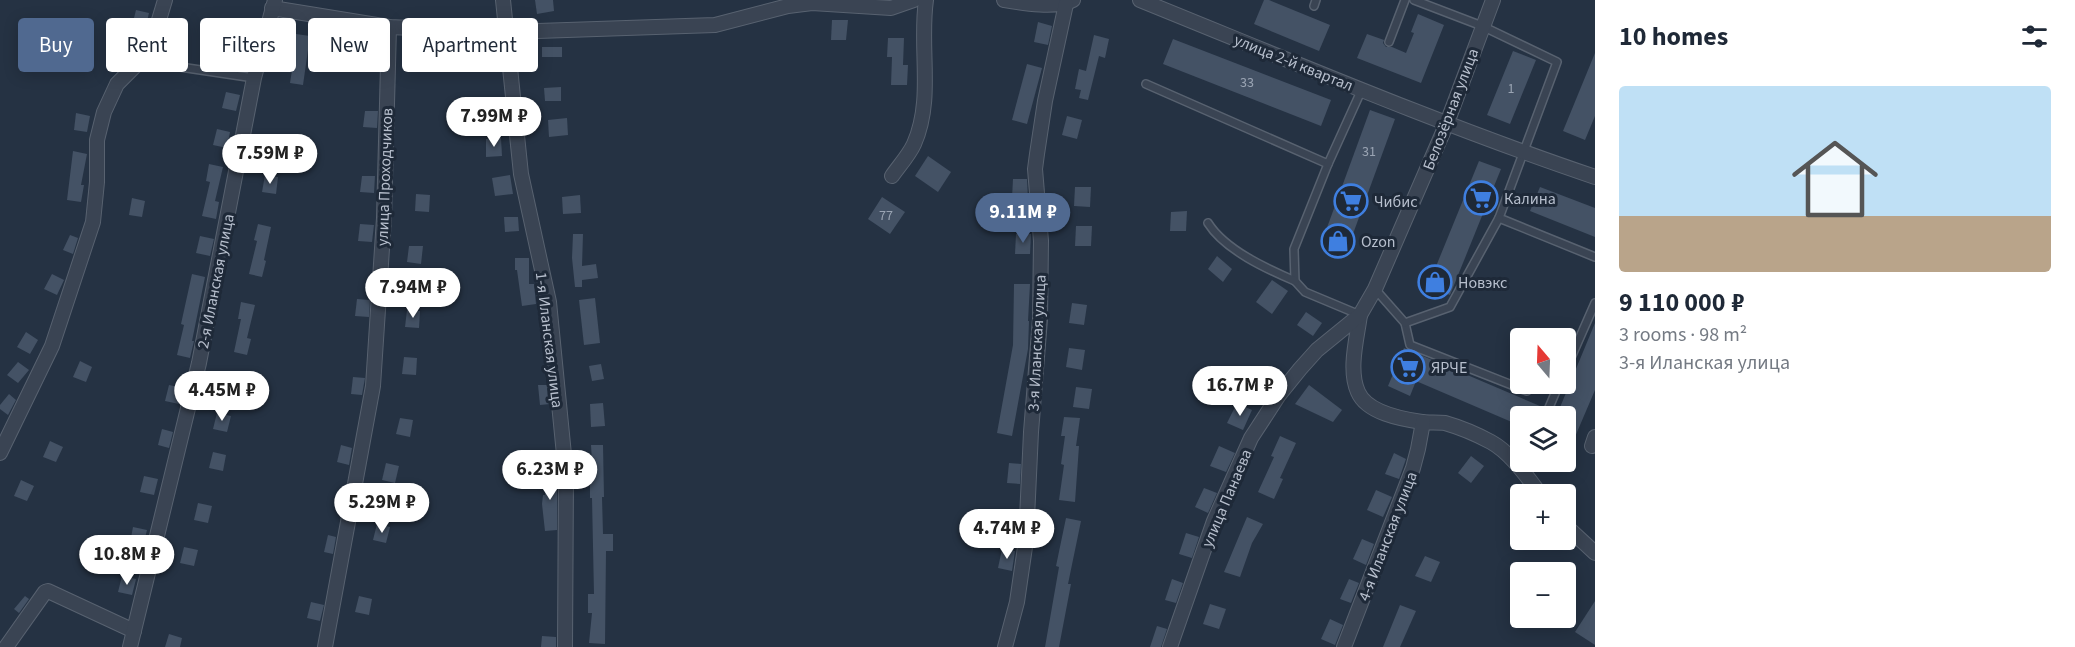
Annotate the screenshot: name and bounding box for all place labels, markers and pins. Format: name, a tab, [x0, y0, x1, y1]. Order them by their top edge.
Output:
pin: 7.99M ₽	[439, 97, 549, 148]
pin: 7.59M ₽	[215, 134, 325, 185]
supermarket icon: Калина	[1463, 180, 1499, 216]
supermarket icon: Чибис	[1333, 183, 1369, 219]
place label: Калина	[1504, 188, 1556, 210]
place label: Чибис	[1374, 191, 1418, 213]
pin: 9.11M ₽	[968, 193, 1078, 244]
shop icon: Ozon	[1320, 223, 1356, 259]
place label: Ozon	[1361, 231, 1396, 253]
shop icon: Новэкс	[1417, 264, 1453, 300]
pin: 7.94M ₽	[358, 268, 468, 319]
place label: Новэкс	[1458, 272, 1507, 294]
supermarket icon: ЯРЧЕ	[1390, 349, 1426, 385]
place label: ЯРЧЕ	[1431, 357, 1467, 379]
pin: 16.7M ₽	[1185, 366, 1295, 417]
pin: 4.45M ₽	[167, 371, 277, 422]
pin: 6.23M ₽	[495, 450, 605, 501]
pin: 5.29M ₽	[327, 483, 437, 534]
pin: 4.74M ₽	[952, 509, 1062, 560]
pin: 10.8M ₽	[72, 535, 182, 586]

